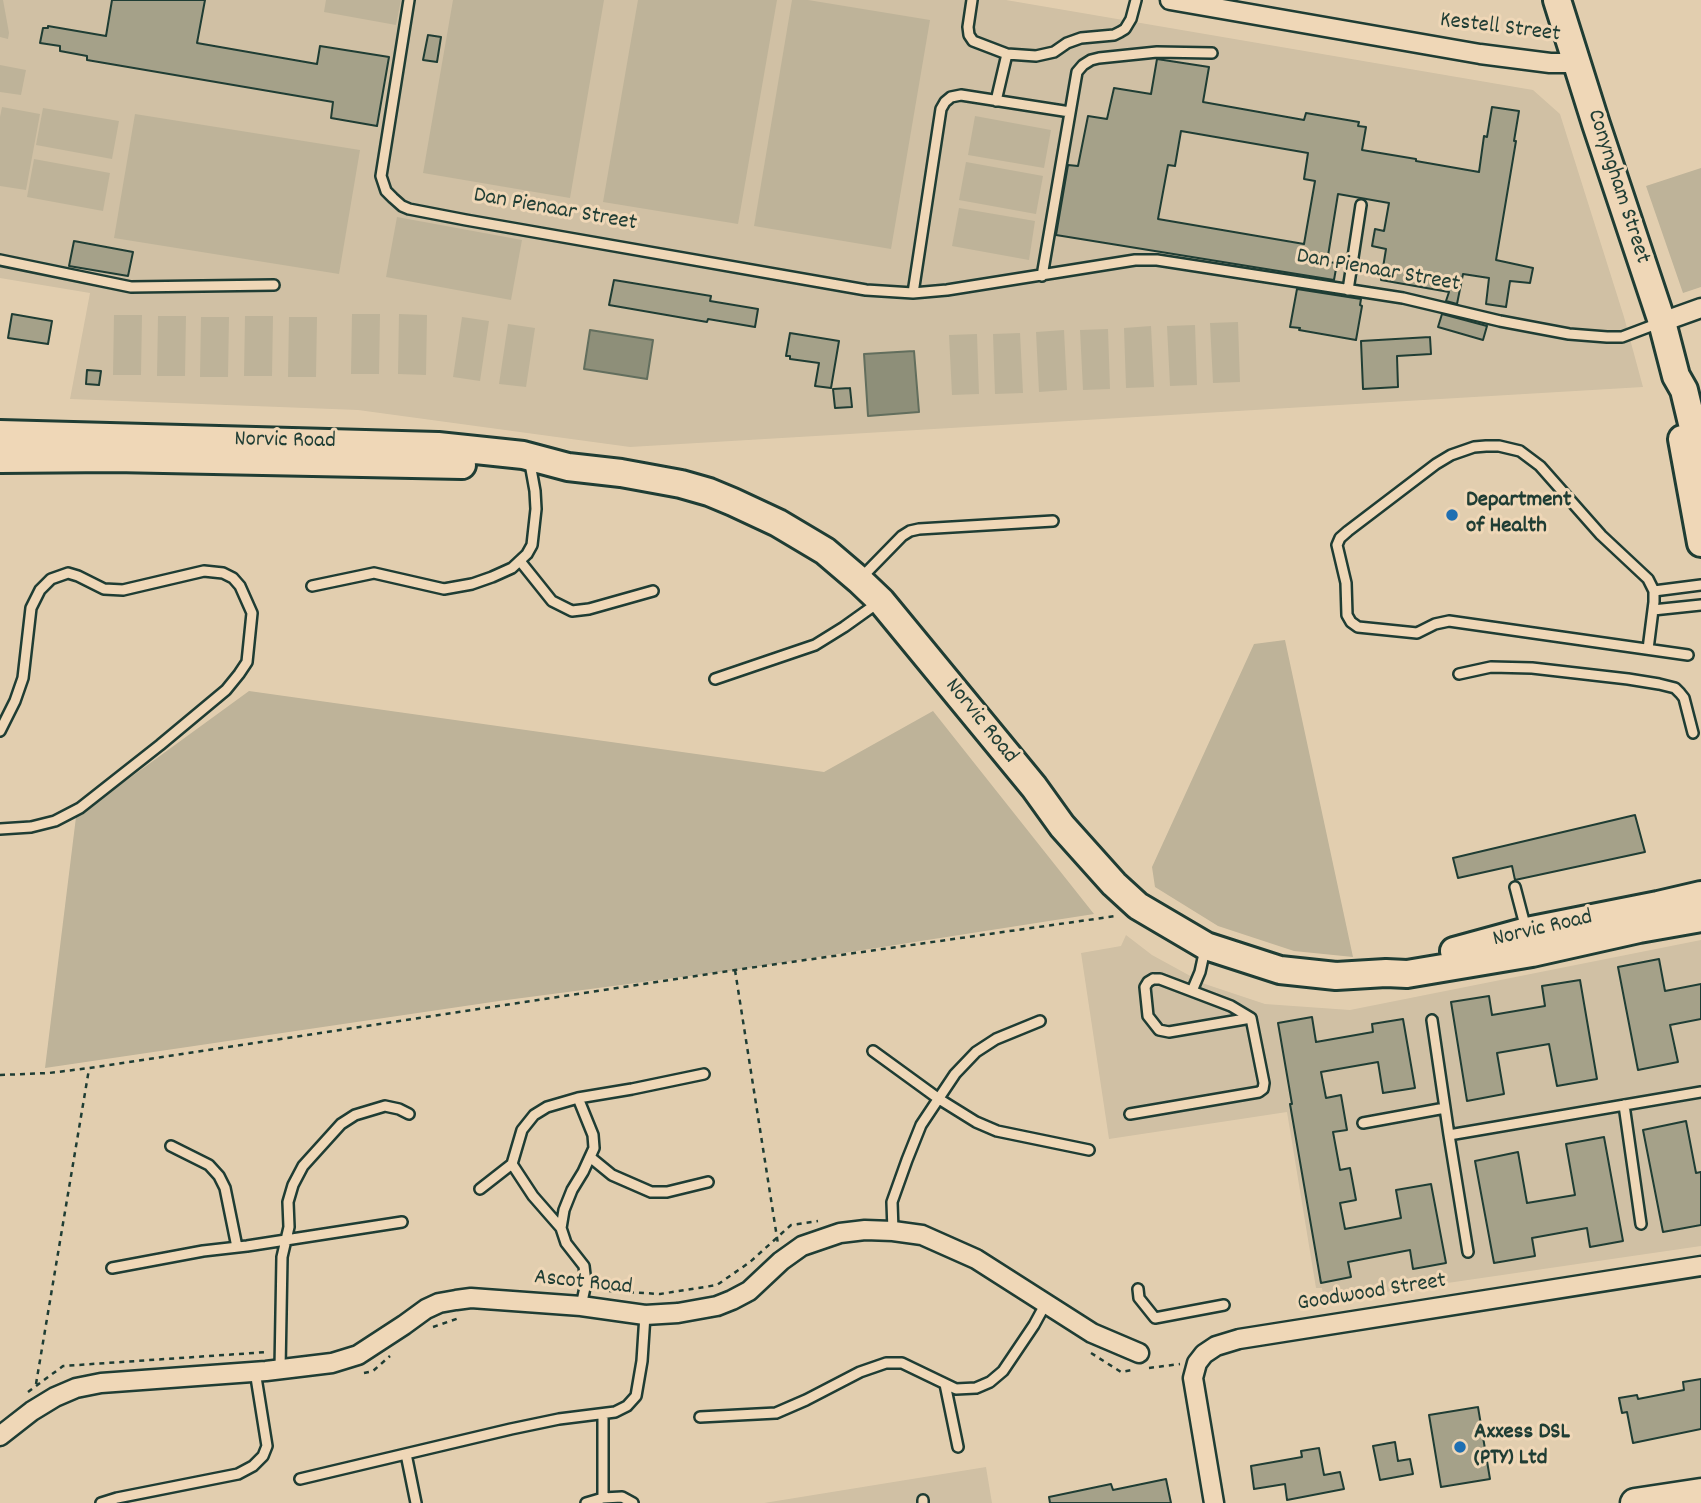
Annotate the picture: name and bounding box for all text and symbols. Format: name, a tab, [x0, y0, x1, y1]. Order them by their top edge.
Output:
street label: Kestell Street	[1438, 8, 1562, 50]
street label: Conyngham Street	[1579, 106, 1655, 268]
street label: Dan Pienaar Street	[471, 183, 639, 239]
street label: Dan Pienaar Street	[1294, 244, 1462, 300]
street label: Norvic Road	[234, 427, 336, 457]
place label: Department of Health	[1466, 488, 1571, 542]
marker: Department of Health	[1444, 507, 1460, 523]
street label: Norvic Road	[937, 674, 1023, 770]
street label: Norvic Road	[1490, 905, 1596, 955]
street label: Ascot Road	[533, 1265, 633, 1303]
street label: Goodwood Street	[1296, 1269, 1448, 1319]
place label: Axxess DSL (PTY) Ltd	[1474, 1420, 1570, 1474]
marker: Axxess DSL (PTY) Ltd	[1452, 1439, 1468, 1455]

